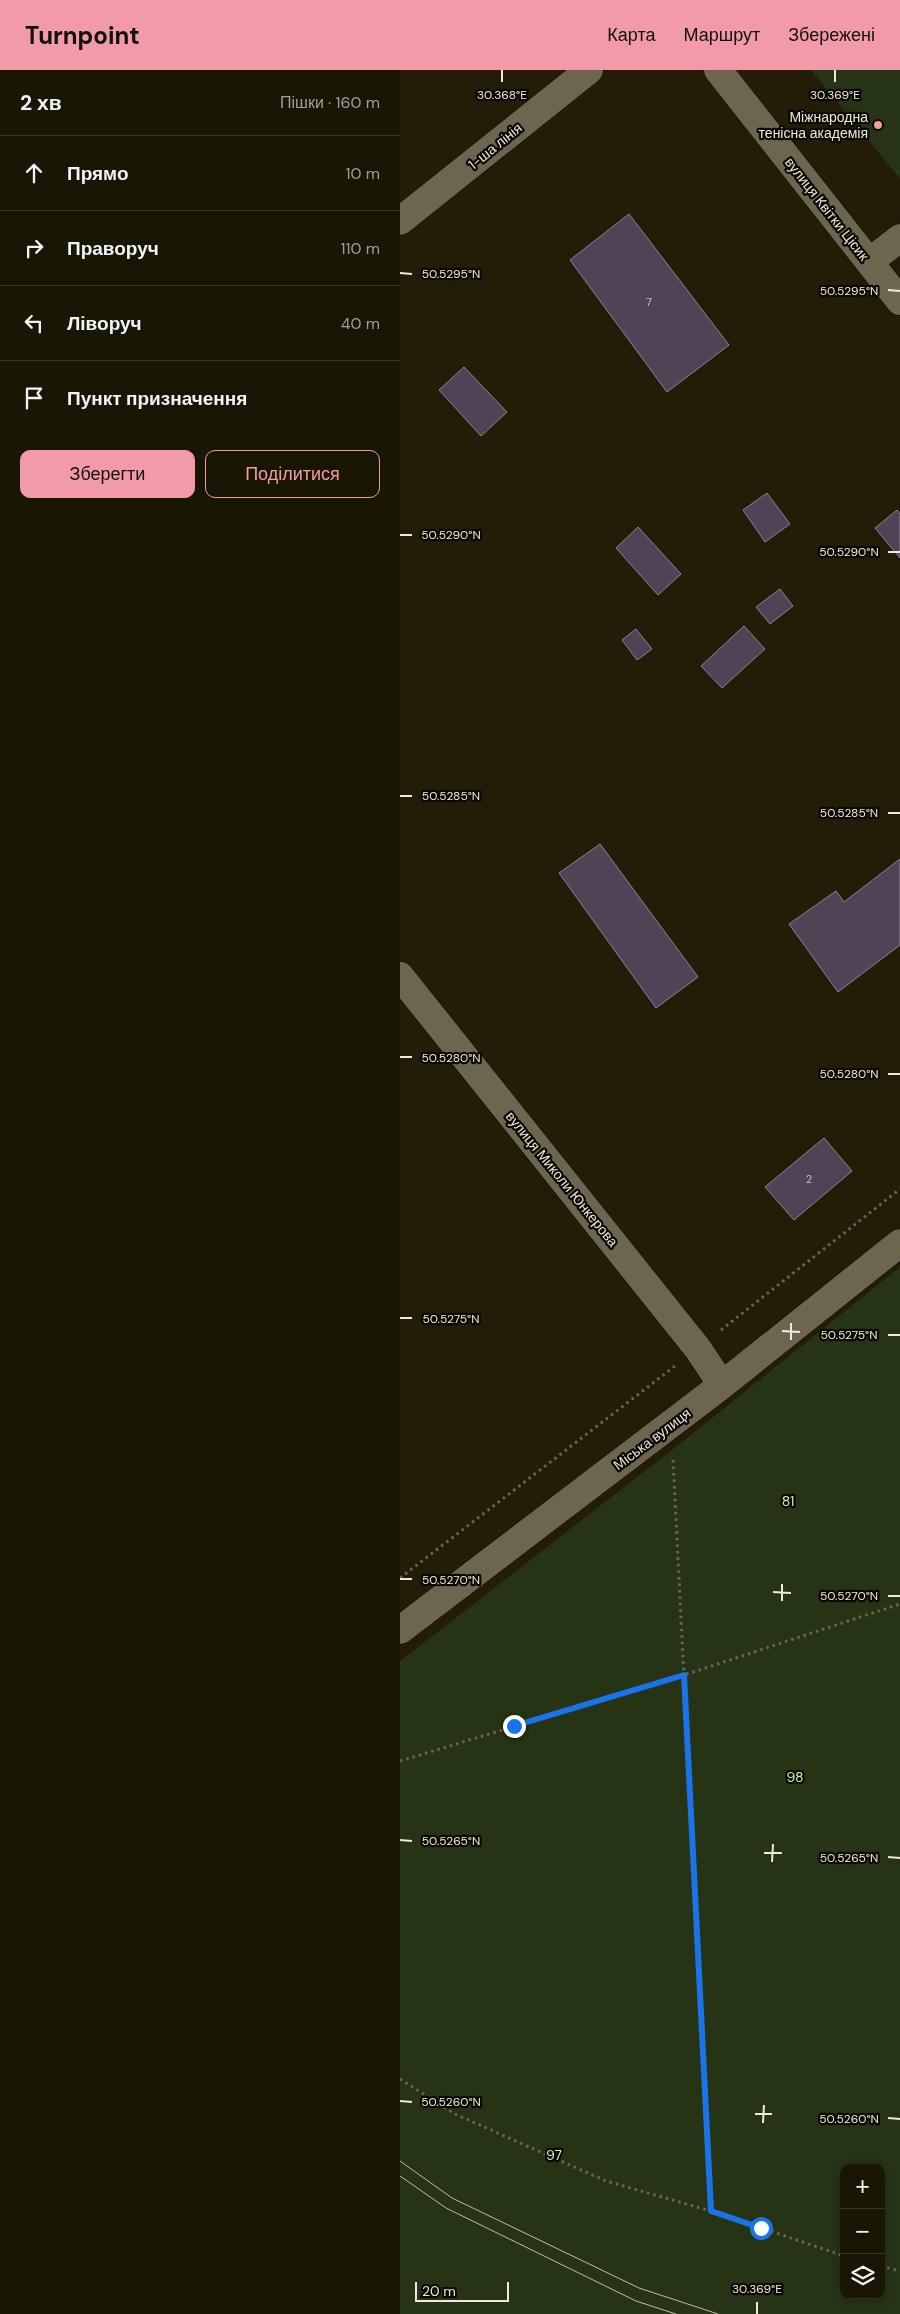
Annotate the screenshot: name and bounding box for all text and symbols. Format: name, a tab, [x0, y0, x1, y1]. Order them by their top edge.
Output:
text: Turnpoint	[25, 20, 140, 51]
text: Карта	[607, 23, 655, 47]
text: Маршрут	[683, 23, 760, 47]
text: Збережені	[788, 23, 875, 47]
text: 30.368°E	[477, 87, 527, 103]
text: 30.369°E	[810, 87, 860, 103]
text: 2 хв	[20, 89, 62, 117]
text: Пішки · 160 m	[280, 92, 380, 113]
place label: Міжнародна тенісна академія	[759, 108, 868, 142]
street label: 1-ша лінія	[464, 119, 526, 173]
marker: Міжнародна тенісна академія	[872, 119, 884, 131]
street label: вулиця Квітки Цісик	[781, 154, 874, 265]
icon: ahead	[20, 159, 48, 187]
text: Прямо	[67, 161, 129, 186]
text: 10 m	[346, 163, 380, 184]
icon: right	[20, 234, 48, 262]
text: Праворуч	[67, 236, 159, 261]
text: 110 m	[341, 238, 380, 259]
text: 50.5295°N	[422, 266, 480, 282]
text: 50.5295°N	[820, 283, 878, 299]
house number: 7	[646, 295, 652, 309]
icon: left	[20, 309, 48, 337]
text: Ліворуч	[67, 311, 142, 336]
text: 40 m	[341, 313, 380, 334]
icon: arrive	[20, 384, 48, 412]
text: Пункт призначення	[67, 386, 247, 411]
button: Зберегти	[20, 450, 195, 498]
button: Поділитися	[205, 450, 380, 498]
text: 50.5290°N	[421, 527, 481, 543]
text: 50.5290°N	[819, 544, 879, 560]
text: 50.5285°N	[422, 788, 480, 804]
text: 50.5285°N	[820, 805, 878, 821]
text: 50.5280°N	[421, 1050, 481, 1066]
text: 50.5280°N	[819, 1066, 879, 1082]
street label: вулиця Миколи Юнкерова	[502, 1108, 622, 1250]
house number: 2	[806, 1172, 812, 1186]
text: 50.5275°N	[422, 1311, 480, 1327]
text: 50.5275°N	[820, 1327, 878, 1343]
street label: Міська вулиця	[610, 1404, 694, 1474]
park label: 81	[782, 1492, 794, 1510]
text: 50.5270°N	[422, 1572, 480, 1588]
text: 50.5270°N	[820, 1588, 878, 1604]
route end	[503, 1715, 526, 1738]
park label: 98	[786, 1768, 804, 1786]
text: 50.5265°N	[422, 1833, 480, 1849]
text: 50.5265°N	[820, 1850, 878, 1866]
text: 50.5260°N	[421, 2094, 481, 2110]
text: 50.5260°N	[819, 2111, 879, 2127]
park label: 97	[546, 2146, 562, 2164]
map controls	[840, 2164, 885, 2299]
button: +	[840, 2164, 885, 2209]
button: −	[840, 2209, 885, 2254]
route start	[750, 2217, 773, 2240]
button: layers	[840, 2254, 885, 2299]
scale bar	[415, 2279, 509, 2302]
text: 30.369°E	[732, 2281, 782, 2297]
text: 20 m	[422, 2282, 456, 2300]

